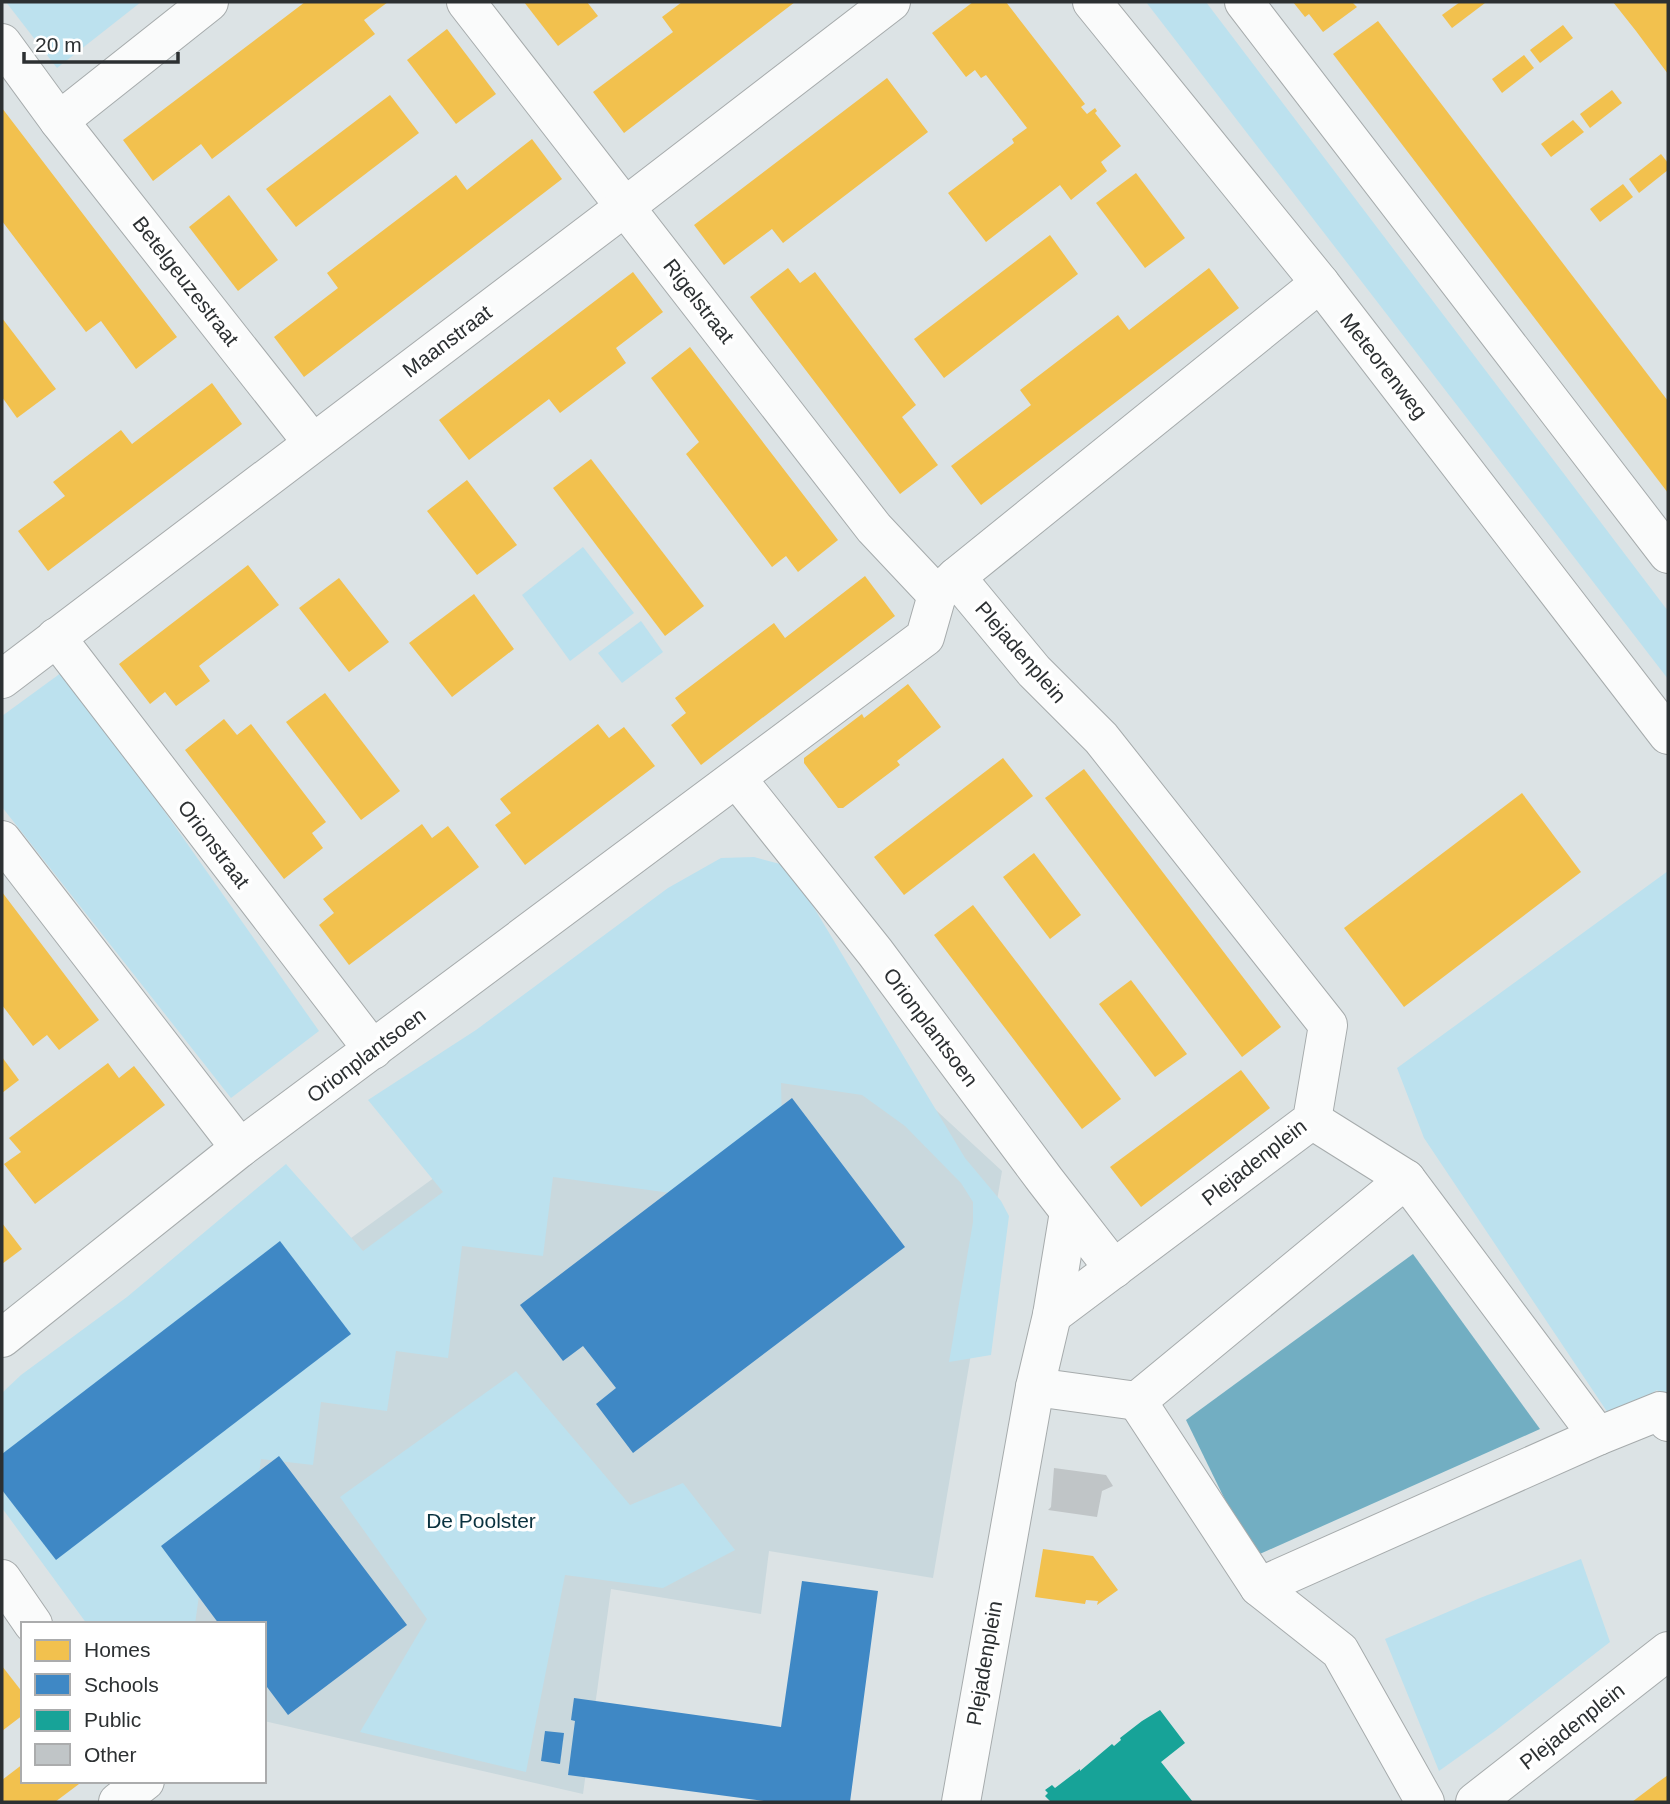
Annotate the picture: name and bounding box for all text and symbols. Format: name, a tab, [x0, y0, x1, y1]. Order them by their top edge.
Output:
scale bar	[24, 21, 178, 65]
text: 20 m	[35, 33, 82, 56]
street label: Betelgeuzestraat	[128, 212, 244, 350]
street label: Rigelstraat	[659, 254, 739, 348]
street label: Maanstraat	[398, 300, 496, 382]
street label: Meteorenweg	[1336, 309, 1432, 423]
street label: Plejadenplein	[971, 597, 1071, 707]
street label: Orionstraat	[174, 796, 255, 893]
street label: Orionplantsoen	[879, 963, 983, 1091]
street label: Orionplantsoen	[302, 1003, 430, 1107]
street label: Plejadenplein	[1197, 1114, 1311, 1210]
park label: De Poolster	[426, 1509, 536, 1532]
street label: Plejadenplein	[962, 1599, 1006, 1727]
legend	[21, 1622, 266, 1783]
text: Homes	[84, 1638, 151, 1661]
text: Schools	[84, 1673, 159, 1696]
street label: Plejadenplein	[1515, 1678, 1629, 1774]
text: Public	[84, 1708, 141, 1731]
text: Other	[84, 1743, 137, 1766]

